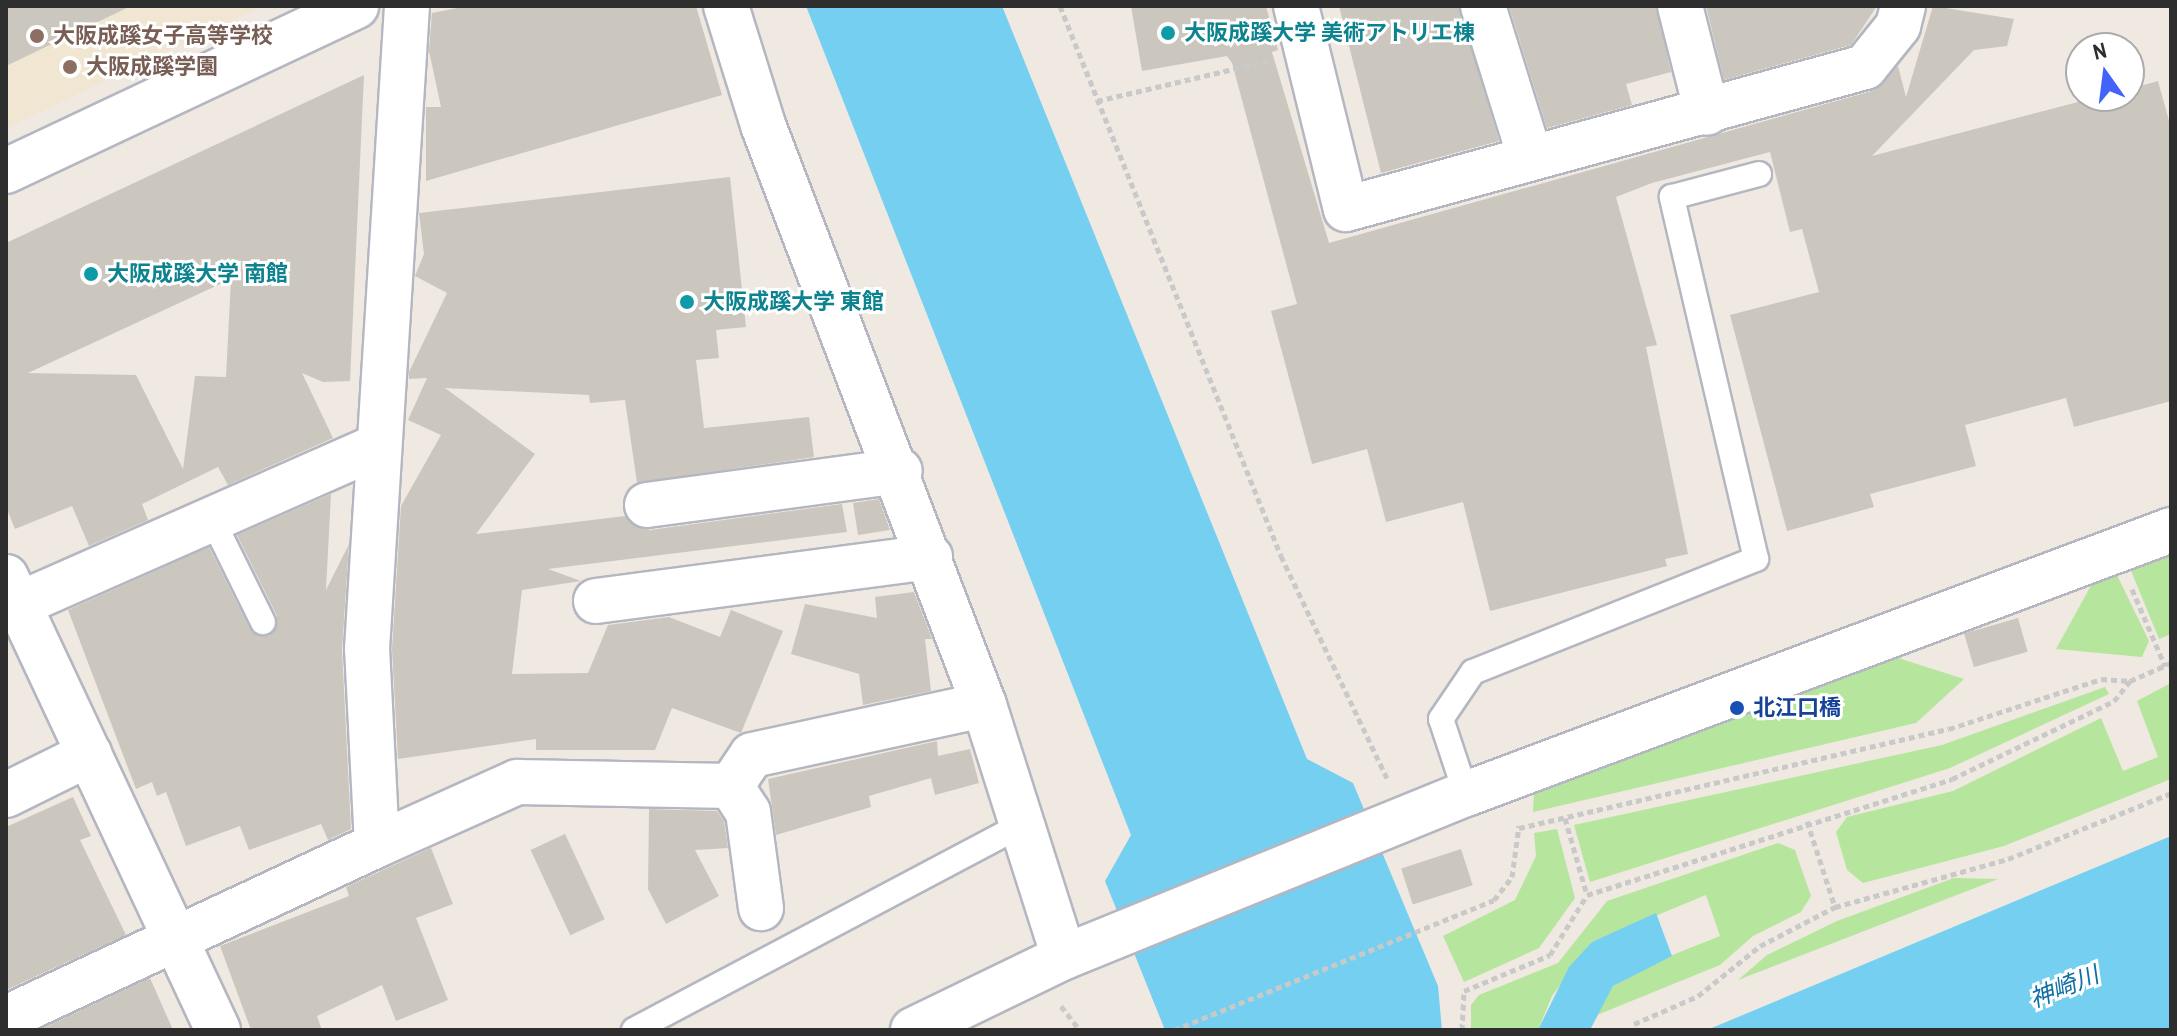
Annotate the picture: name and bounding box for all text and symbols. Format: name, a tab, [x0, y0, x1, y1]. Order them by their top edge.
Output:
place label: 大阪成蹊大学 美術アトリエ棟	[1184, 20, 1475, 46]
place label: 大阪成蹊女子高等学校	[53, 23, 273, 49]
marker: 大阪成蹊大学 美術アトリエ棟	[1159, 24, 1177, 42]
marker: 大阪成蹊女子高等学校	[28, 27, 46, 45]
north arrow	[2065, 32, 2145, 112]
text: N	[2090, 35, 2110, 67]
place label: 大阪成蹊学園	[86, 54, 218, 80]
marker: 大阪成蹊学園	[61, 58, 79, 76]
place label: 大阪成蹊大学 南館	[107, 261, 288, 287]
marker: 大阪成蹊大学 南館	[82, 265, 100, 283]
place label: 大阪成蹊大学 東館	[703, 289, 884, 315]
marker: 大阪成蹊大学 東館	[678, 293, 696, 311]
place label: 北江口橋	[1753, 695, 1841, 721]
marker: 北江口橋	[1728, 699, 1746, 717]
water label: 神崎川	[2025, 960, 2103, 1014]

